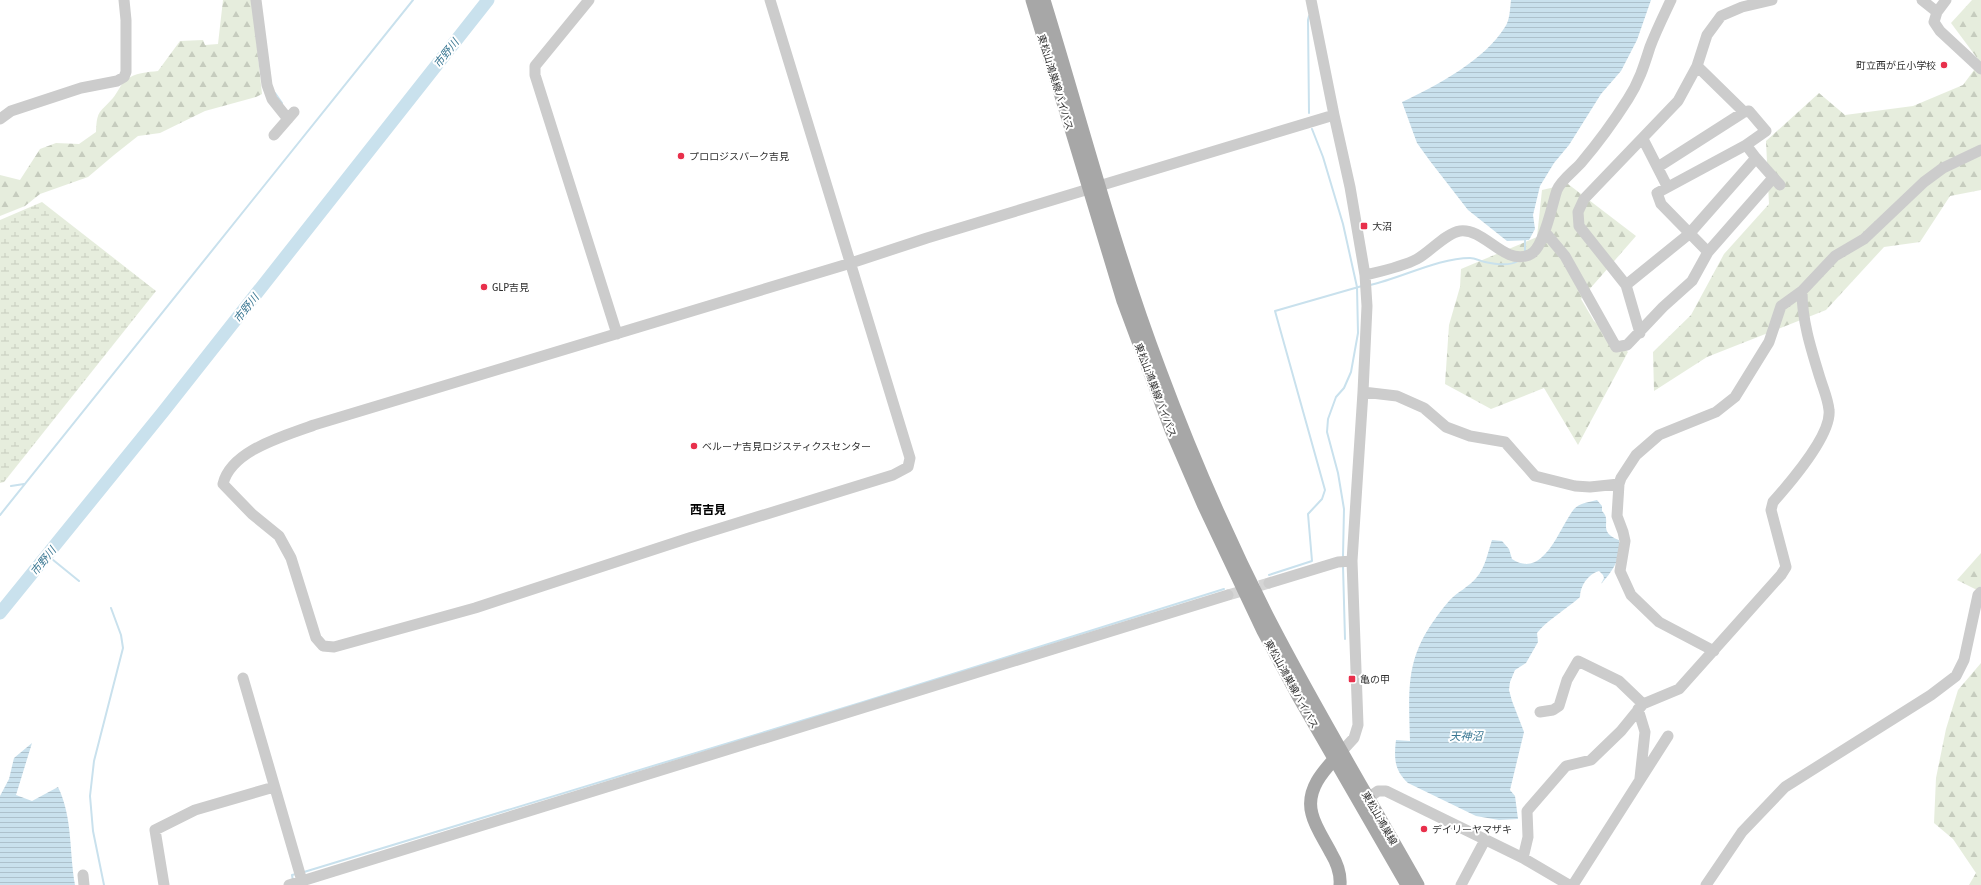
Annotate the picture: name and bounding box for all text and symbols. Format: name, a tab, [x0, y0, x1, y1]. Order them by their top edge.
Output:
street label: 東松山鴻巣線バイパス	[1035, 33, 1075, 132]
water label: 市野川	[431, 36, 462, 70]
place label: 町立西が丘小学校	[1856, 60, 1936, 72]
marker: 町立西が丘小学校	[1939, 60, 1949, 70]
marker: プロロジスパーク吉見	[676, 151, 686, 161]
place label: プロロジスパーク吉見	[689, 151, 789, 163]
marker: 大沼	[1359, 221, 1369, 231]
place label: 大沼	[1372, 221, 1392, 233]
marker: GLP吉見	[479, 282, 489, 292]
place label: GLP吉見	[492, 282, 529, 294]
water label: 市野川	[231, 291, 262, 325]
street label: 東松山鴻巣線バイパス	[1132, 342, 1179, 439]
marker: ベルーナ吉見ロジスティクスセンター	[689, 441, 699, 451]
place label: ベルーナ吉見ロジスティクスセンター	[702, 441, 871, 453]
district label: 西吉見	[690, 503, 726, 517]
water label: 市野川	[28, 544, 59, 578]
street label: 東松山鴻巣線バイパス	[1262, 638, 1321, 731]
marker: 亀の甲	[1347, 674, 1357, 684]
place label: 亀の甲	[1360, 674, 1390, 686]
water label: 天神沼	[1450, 730, 1484, 743]
street label: 東松山鴻巣線	[1359, 790, 1399, 847]
marker: デイリーヤマザキ	[1419, 824, 1429, 834]
place label: デイリーヤマザキ	[1432, 824, 1512, 836]

